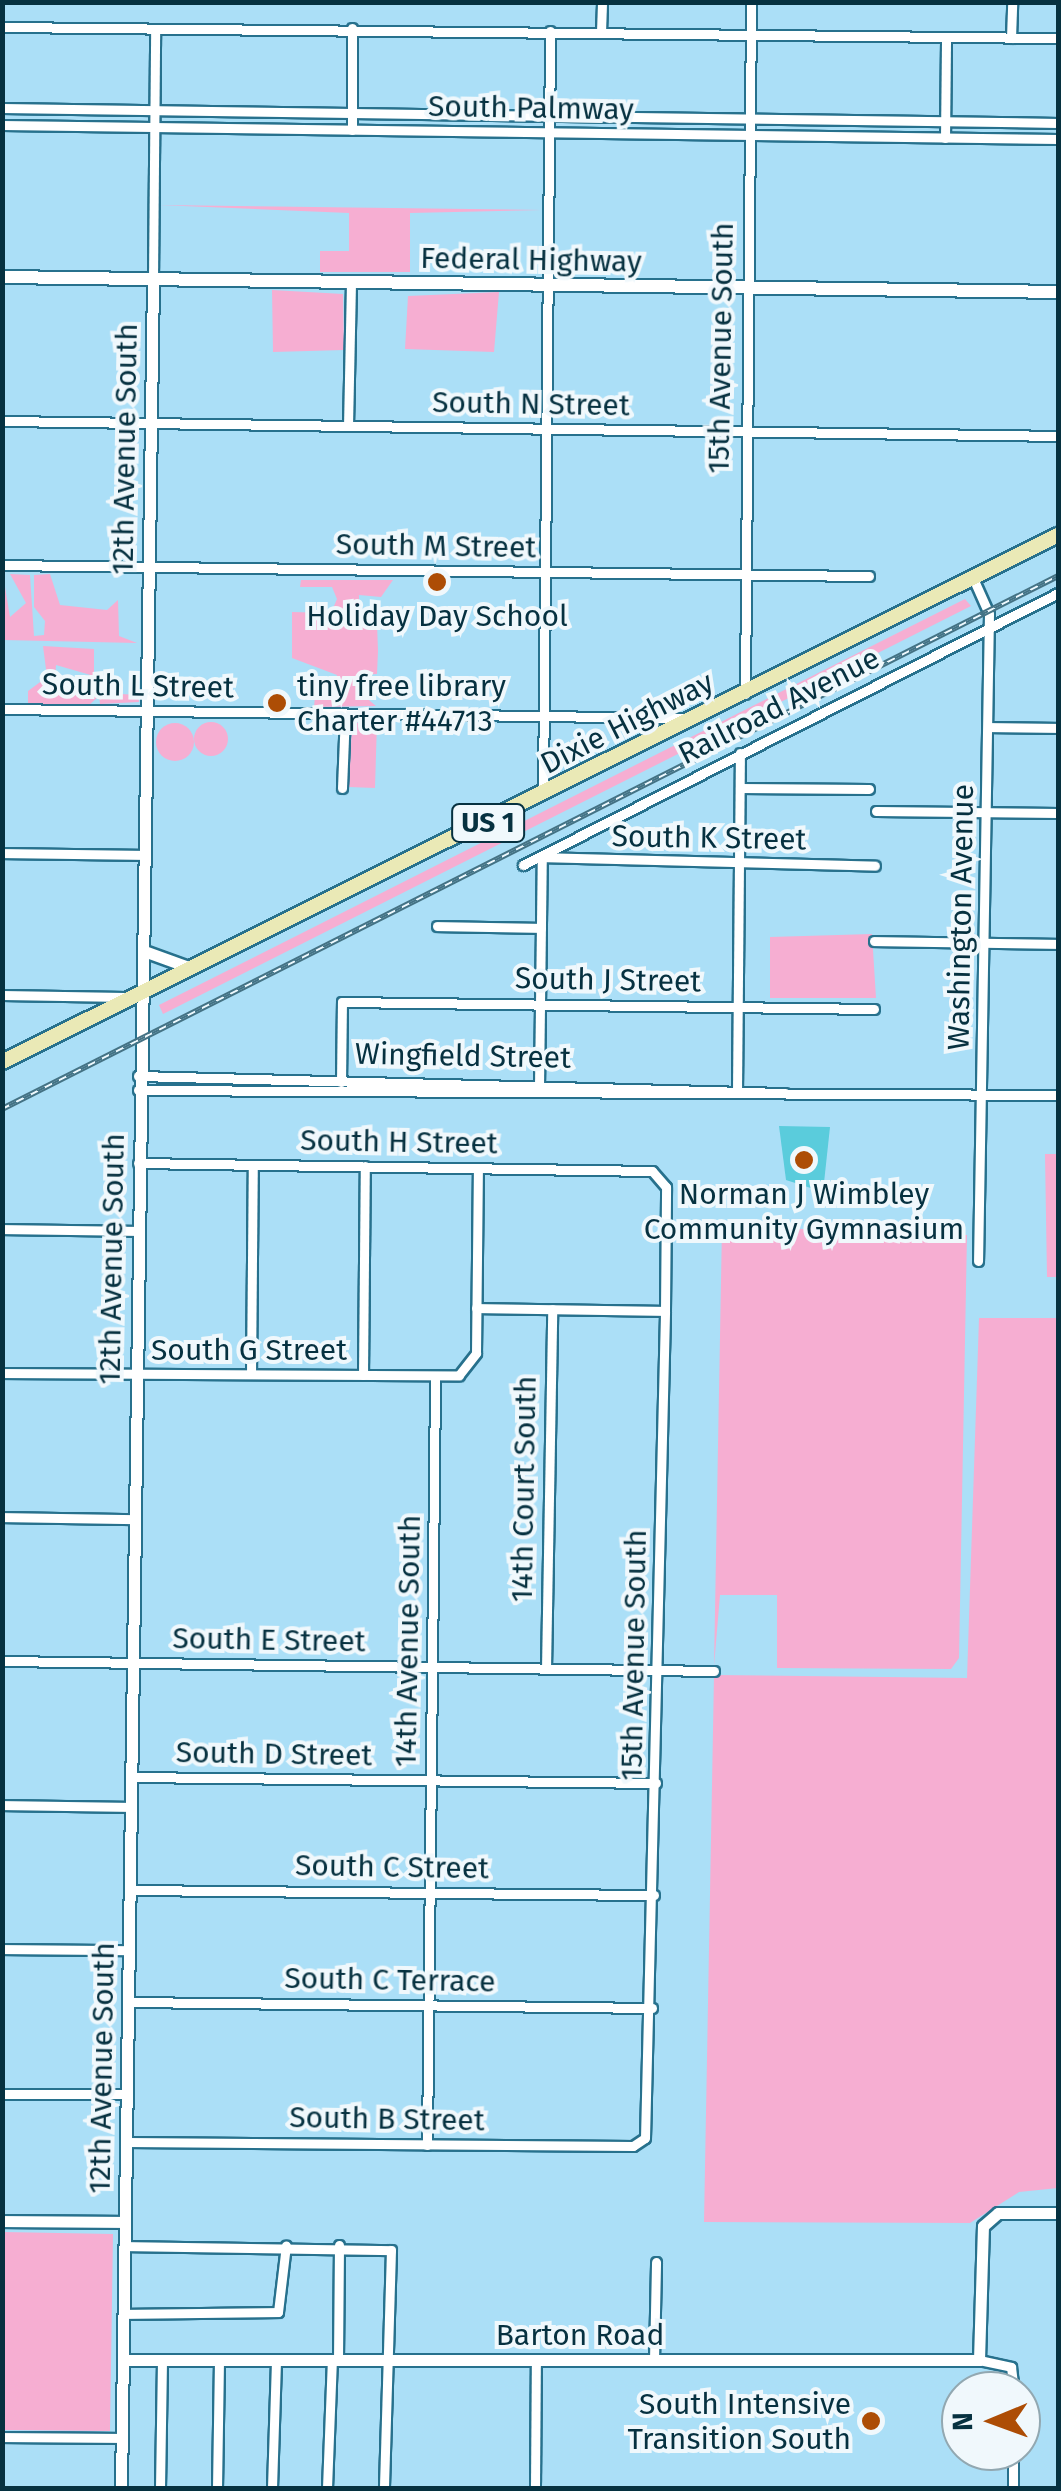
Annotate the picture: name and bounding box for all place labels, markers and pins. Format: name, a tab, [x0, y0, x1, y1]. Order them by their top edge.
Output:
marker: Holiday Day School	[426, 571, 448, 593]
place label: Holiday Day School	[306, 598, 568, 634]
place label: tiny free library Charter #44713	[297, 668, 506, 738]
marker: tiny free library Charter #44713	[266, 692, 288, 714]
marker: Norman J Wimbley Community Gymnasium	[793, 1149, 815, 1171]
place label: Norman J Wimbley Community Gymnasium	[644, 1176, 964, 1246]
place label: South Intensive Transition South	[627, 2386, 851, 2456]
marker: South Intensive Transition South	[860, 2410, 882, 2432]

